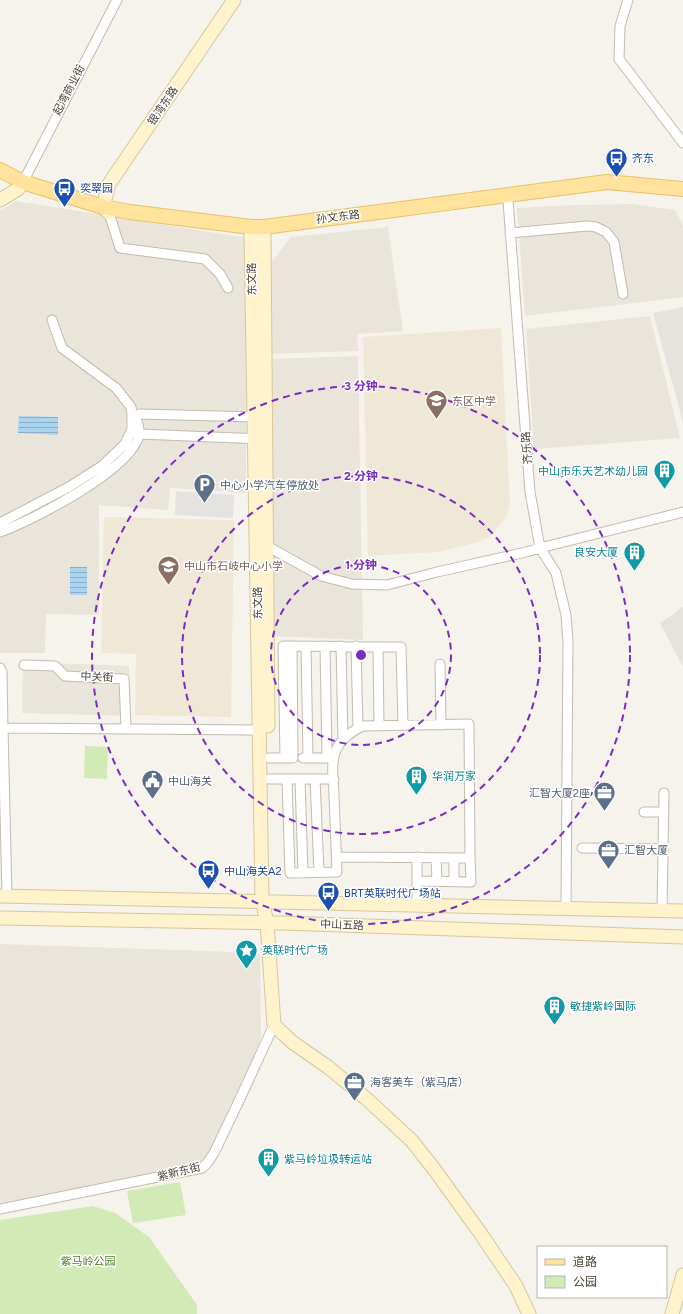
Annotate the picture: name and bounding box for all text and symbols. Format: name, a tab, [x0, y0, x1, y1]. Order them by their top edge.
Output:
street label: 起湾商业街	[50, 63, 88, 117]
street label: 银湾东路	[145, 84, 181, 128]
bus stop icon: 齐东	[604, 145, 630, 178]
place label: 齐东	[632, 152, 654, 165]
bus stop icon: 奕翠园	[52, 175, 78, 208]
place label: 奕翠园	[80, 182, 113, 195]
street label: 孙文东路	[315, 208, 361, 226]
street label: 东文路	[245, 262, 259, 296]
text: 3 分钟	[344, 379, 378, 393]
school or university icon: 东区中学	[423, 388, 449, 421]
place label: 东区中学	[452, 395, 496, 408]
street label: 齐乐路	[519, 431, 535, 465]
building icon: 中山市乐天艺术幼儿园	[651, 458, 677, 491]
place label: 中山市乐天艺术幼儿园	[538, 465, 648, 478]
text: 2 分钟	[344, 469, 378, 483]
parking icon: 中心小学汽车停放处	[191, 472, 217, 505]
place label: 中心小学汽车停放处	[220, 479, 319, 492]
building icon: 良安大厦	[621, 539, 647, 572]
place label: 良安大厦	[574, 546, 618, 559]
school or university icon: 中山市石岐中心小学	[155, 553, 181, 586]
text: 1 分钟	[345, 558, 377, 572]
place label: 中山市石岐中心小学	[184, 560, 283, 573]
street label: 东文路	[251, 586, 265, 620]
centre of rings	[354, 648, 368, 662]
street label: 中关街	[80, 670, 114, 684]
building icon: 华润万家	[403, 763, 429, 796]
public building icon: 中山海关	[139, 768, 165, 801]
place label: 华润万家	[432, 770, 476, 783]
place label: 中山海关	[168, 775, 212, 788]
office icon: 汇智大厦2座	[592, 780, 618, 813]
place label: 汇智大厦2座	[529, 787, 590, 800]
office icon: 汇智大厦	[596, 837, 622, 870]
place label: 汇智大厦	[624, 844, 668, 857]
bus stop icon: 中山海关A2	[196, 858, 222, 891]
place label: 中山海关A2	[224, 865, 282, 878]
bus stop icon: BRT英联时代广场站	[315, 880, 341, 913]
place label: BRT英联时代广场站	[344, 887, 441, 900]
street label: 中山五路	[320, 918, 364, 932]
place icon: 英联时代广场	[234, 937, 260, 970]
place label: 英联时代广场	[262, 944, 328, 957]
building icon: 敏捷紫岭国际	[541, 993, 567, 1026]
place label: 敏捷紫岭国际	[570, 1000, 636, 1013]
office icon: 海客美车（紫马店）	[341, 1069, 367, 1102]
place label: 海客美车（紫马店）	[370, 1076, 469, 1089]
building icon: 紫马岭垃圾转运站	[255, 1146, 281, 1179]
place label: 紫马岭垃圾转运站	[284, 1153, 372, 1166]
street label: 紫新东街	[156, 1160, 202, 1184]
legend	[537, 1246, 667, 1298]
park label: 紫马岭公园	[61, 1255, 116, 1268]
text: 道路	[573, 1255, 597, 1269]
text: 公园	[573, 1275, 597, 1289]

